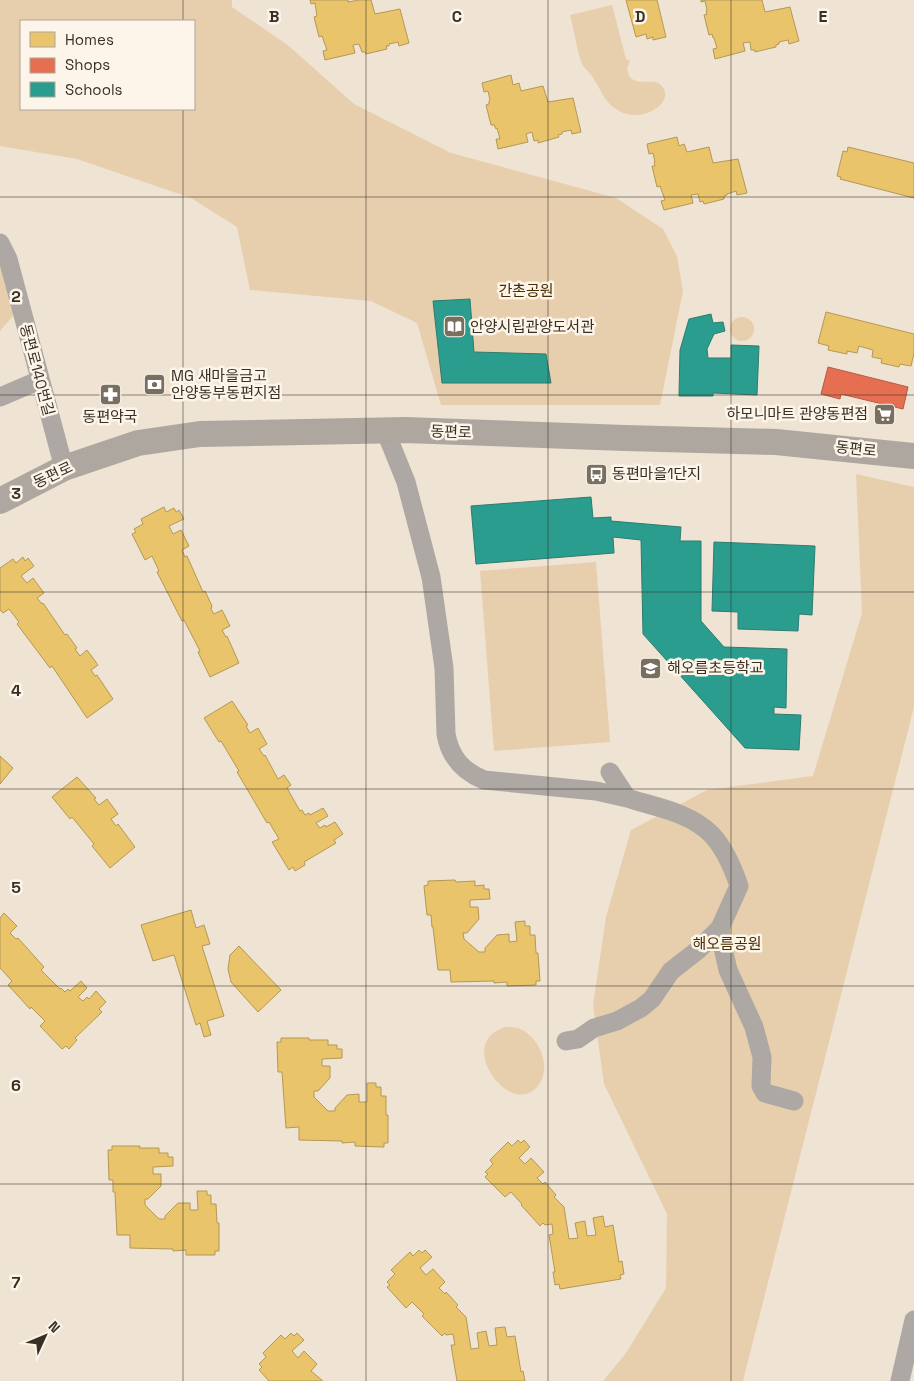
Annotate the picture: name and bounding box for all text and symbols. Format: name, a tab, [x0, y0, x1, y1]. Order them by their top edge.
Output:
text: B	[269, 6, 279, 27]
text: C	[452, 6, 462, 27]
text: D	[635, 6, 645, 27]
text: E	[819, 6, 828, 27]
legend	[20, 20, 195, 110]
text: Homes	[65, 30, 114, 49]
text: Shops	[65, 55, 110, 74]
text: Schools	[65, 80, 123, 99]
park label: 간촌공원	[498, 281, 554, 300]
text: 2	[11, 286, 21, 307]
library icon: 안양시립관양도서관	[442, 315, 466, 339]
place label: 안양시립관양도서관	[470, 317, 594, 336]
street label: 동편로140번길	[16, 322, 59, 418]
place label: MG 새마을금고 안양동부동편지점	[171, 366, 281, 402]
bank icon: MG 새마을금고 안양동부동편지점	[143, 373, 167, 397]
pharmacy icon: 동편약국	[98, 382, 122, 406]
supermarket icon: 하모니마트 관양동편점	[872, 402, 896, 426]
place label: 하모니마트 관양동편점	[726, 404, 868, 423]
place label: 동편약국	[82, 407, 138, 426]
street label: 동편로	[430, 421, 472, 442]
street label: 동편로	[834, 437, 878, 460]
street label: 동편로	[30, 457, 76, 492]
bus stop icon: 동편마을1단지	[584, 462, 608, 486]
place label: 동편마을1단지	[612, 464, 701, 483]
text: 3	[11, 483, 21, 504]
school or university icon: 해오름초등학교	[639, 656, 663, 680]
place label: 해오름초등학교	[667, 658, 764, 677]
text: 4	[11, 680, 21, 701]
text: 5	[11, 877, 21, 898]
park label: 해오름공원	[692, 934, 762, 953]
text: 6	[11, 1075, 21, 1096]
text: 7	[12, 1272, 21, 1293]
north arrow	[20, 1311, 70, 1361]
text: N	[45, 1317, 64, 1337]

